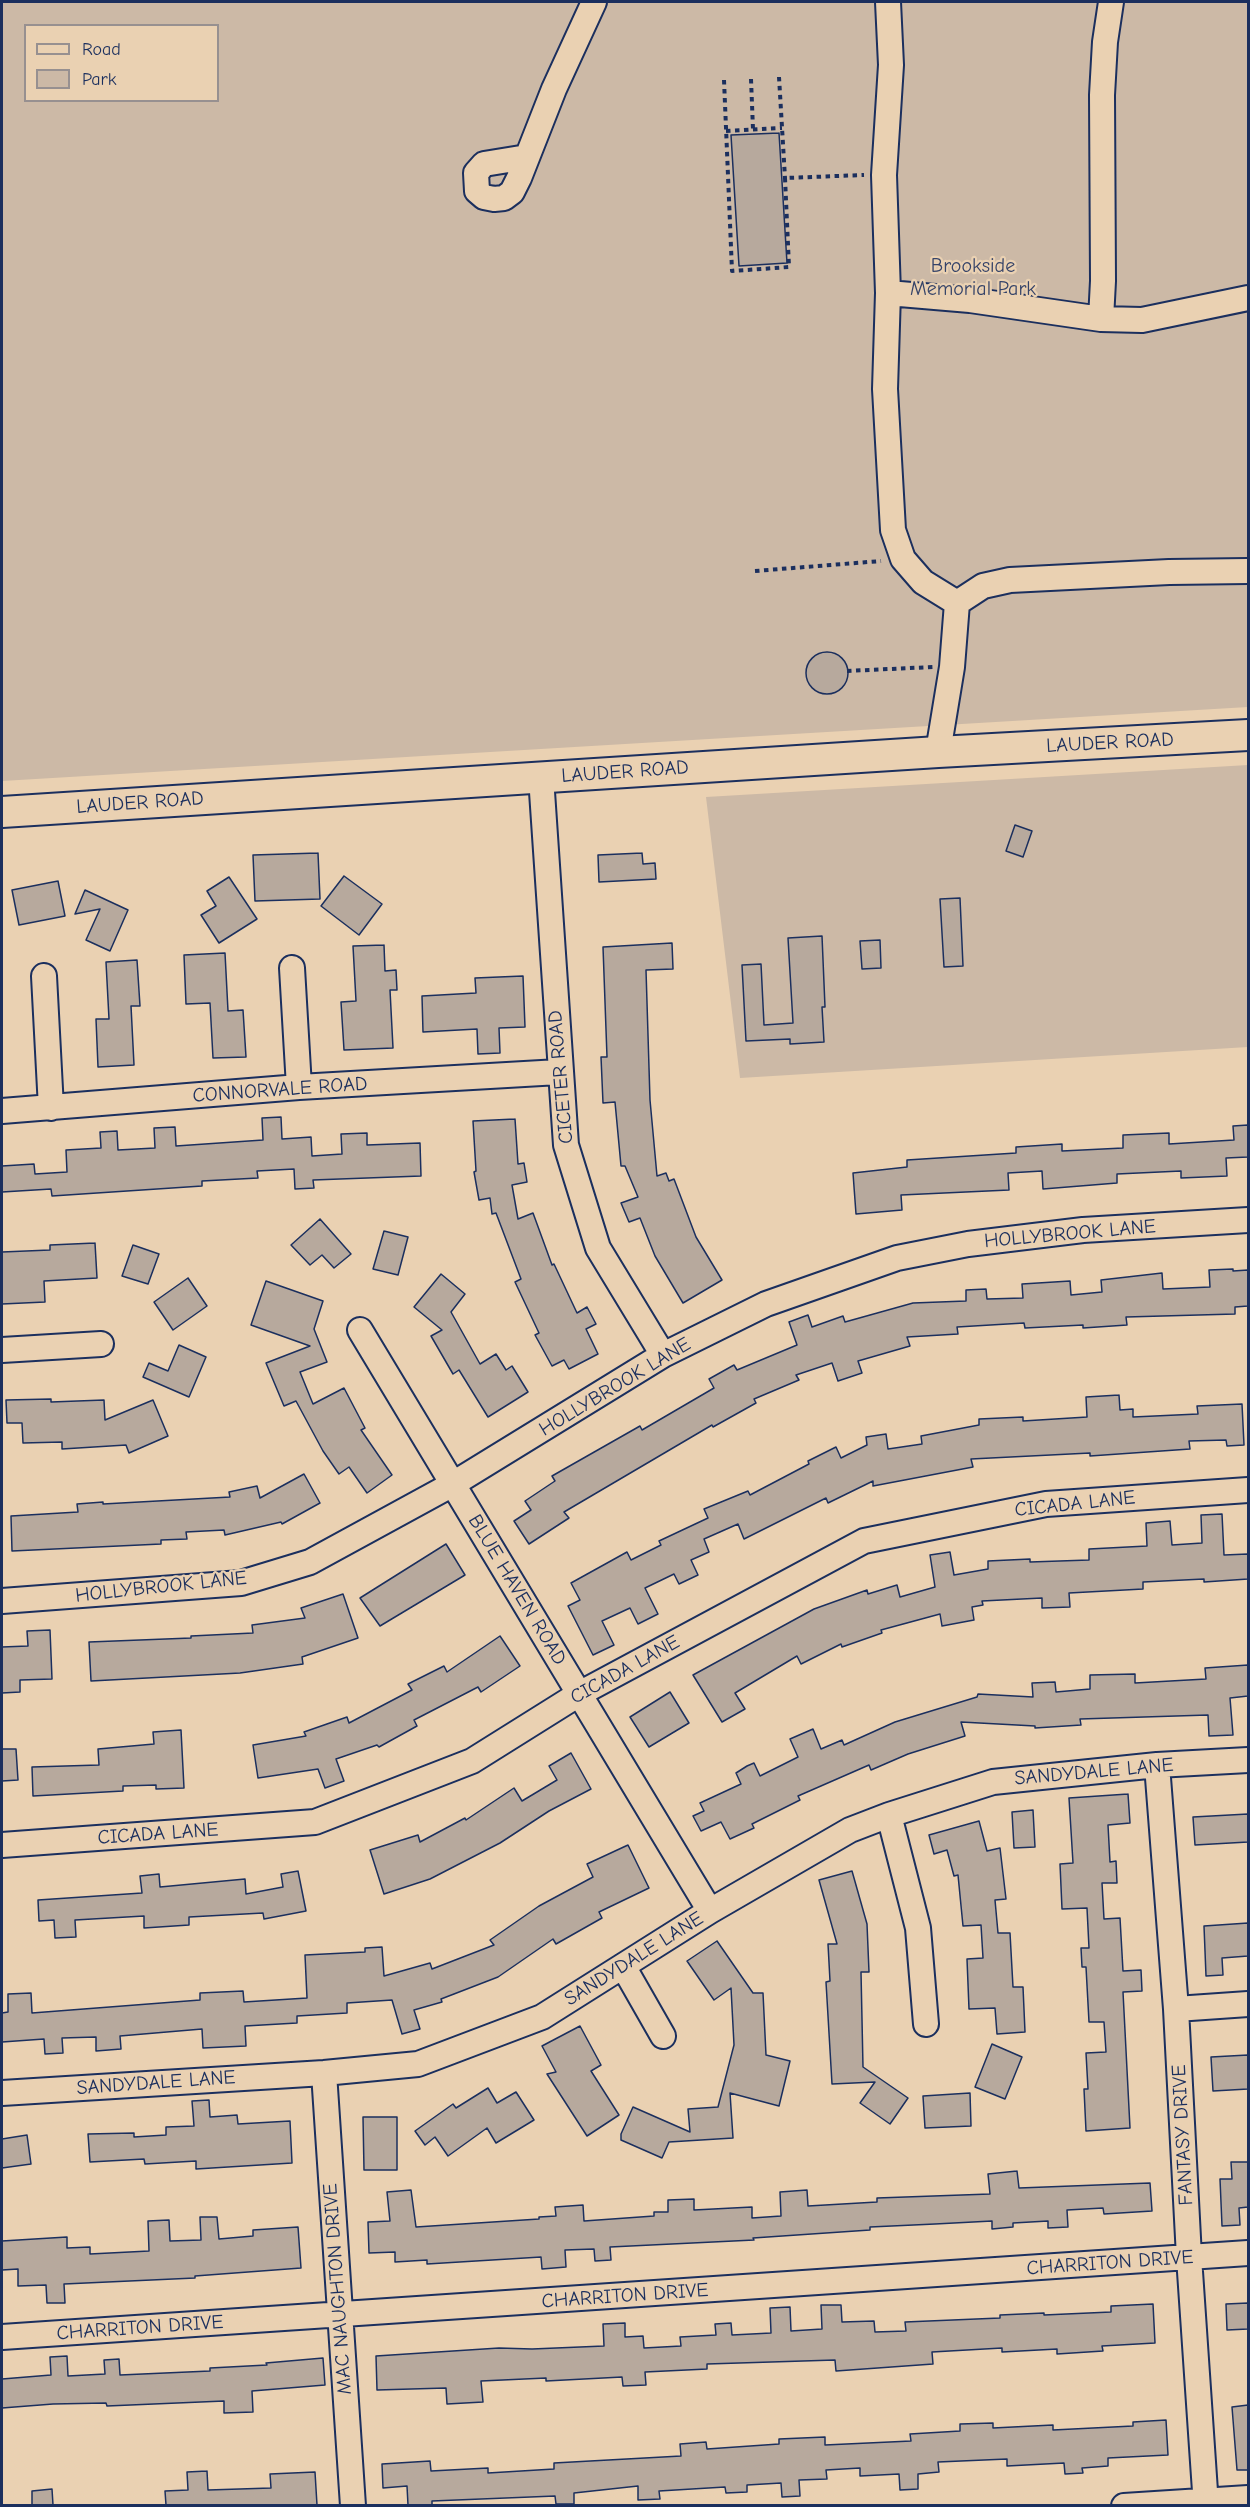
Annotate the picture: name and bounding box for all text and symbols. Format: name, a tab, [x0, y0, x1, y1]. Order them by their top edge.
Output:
legend	[24, 24, 219, 102]
text: Road	[82, 39, 121, 60]
text: Park	[82, 69, 116, 90]
park label: Brookside Memorial Park	[910, 254, 1036, 301]
street label: LAUDER ROAD	[1046, 728, 1174, 758]
street label: LAUDER ROAD	[560, 756, 690, 788]
street label: LAUDER ROAD	[75, 787, 205, 819]
street label: CICETER ROAD	[543, 1009, 579, 1145]
street label: CONNORVALE ROAD	[192, 1072, 368, 1108]
street label: HOLLYBROOK LANE	[983, 1215, 1157, 1253]
street label: HOLLYBROOK LANE	[535, 1332, 695, 1442]
street label: CICADA LANE	[1014, 1486, 1136, 1522]
street label: BLUE HAVEN ROAD	[463, 1510, 571, 1670]
street label: HOLLYBROOK LANE	[74, 1566, 248, 1608]
street label: CICADA LANE	[566, 1630, 684, 1710]
street label: SANDYDALE LANE	[1014, 1753, 1174, 1791]
street label: CICADA LANE	[97, 1818, 219, 1850]
street label: SANDYDALE LANE	[560, 1907, 708, 2011]
street label: FANTASY DRIVE	[1167, 2064, 1199, 2206]
street label: SANDYDALE LANE	[76, 2065, 236, 2101]
street label: MAC NAUGHTON DRIVE	[319, 2183, 357, 2395]
street label: CHARRITON DRIVE	[1026, 2245, 1194, 2281]
street label: CHARRITON DRIVE	[541, 2278, 709, 2314]
street label: CHARRITON DRIVE	[56, 2310, 224, 2346]

